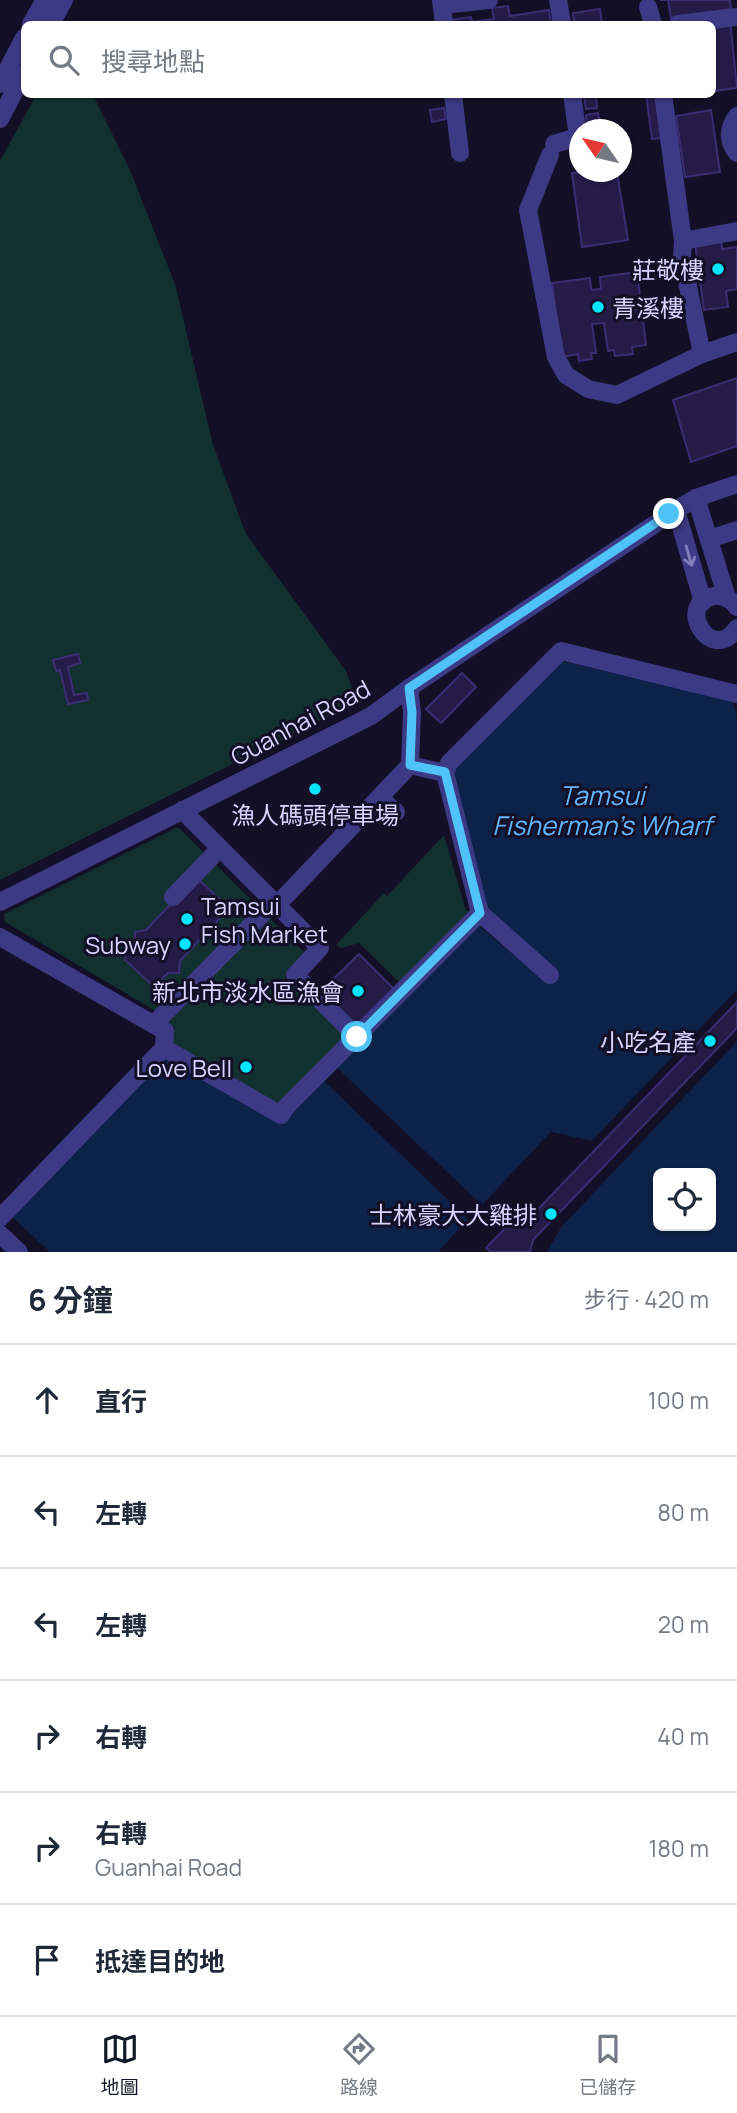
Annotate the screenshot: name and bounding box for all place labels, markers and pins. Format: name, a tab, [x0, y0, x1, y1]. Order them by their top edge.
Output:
place label: 莊敬樓	[632, 253, 704, 286]
marker: 莊敬樓	[710, 261, 726, 277]
place label: 青溪樓	[612, 291, 684, 324]
marker: 青溪樓	[590, 299, 606, 315]
marker: 漁人碼頭停車場	[307, 781, 323, 797]
place label: 漁人碼頭停車場	[231, 798, 399, 831]
place label: Tamsui Fish Market	[201, 889, 328, 950]
marker: Tamsui Fish Market	[179, 911, 195, 927]
place label: Subway	[85, 928, 171, 961]
marker: Subway	[177, 936, 193, 952]
place label: 新北市淡水區漁會	[152, 975, 344, 1008]
marker: 新北市淡水區漁會	[350, 983, 366, 999]
place label: 小吃名產	[600, 1025, 696, 1058]
marker: 小吃名產	[702, 1033, 718, 1049]
place label: Love Bell	[136, 1051, 232, 1084]
marker: Love Bell	[238, 1059, 254, 1075]
place label: 士林豪大大雞排	[369, 1198, 537, 1231]
marker: 士林豪大大雞排	[543, 1206, 559, 1222]

